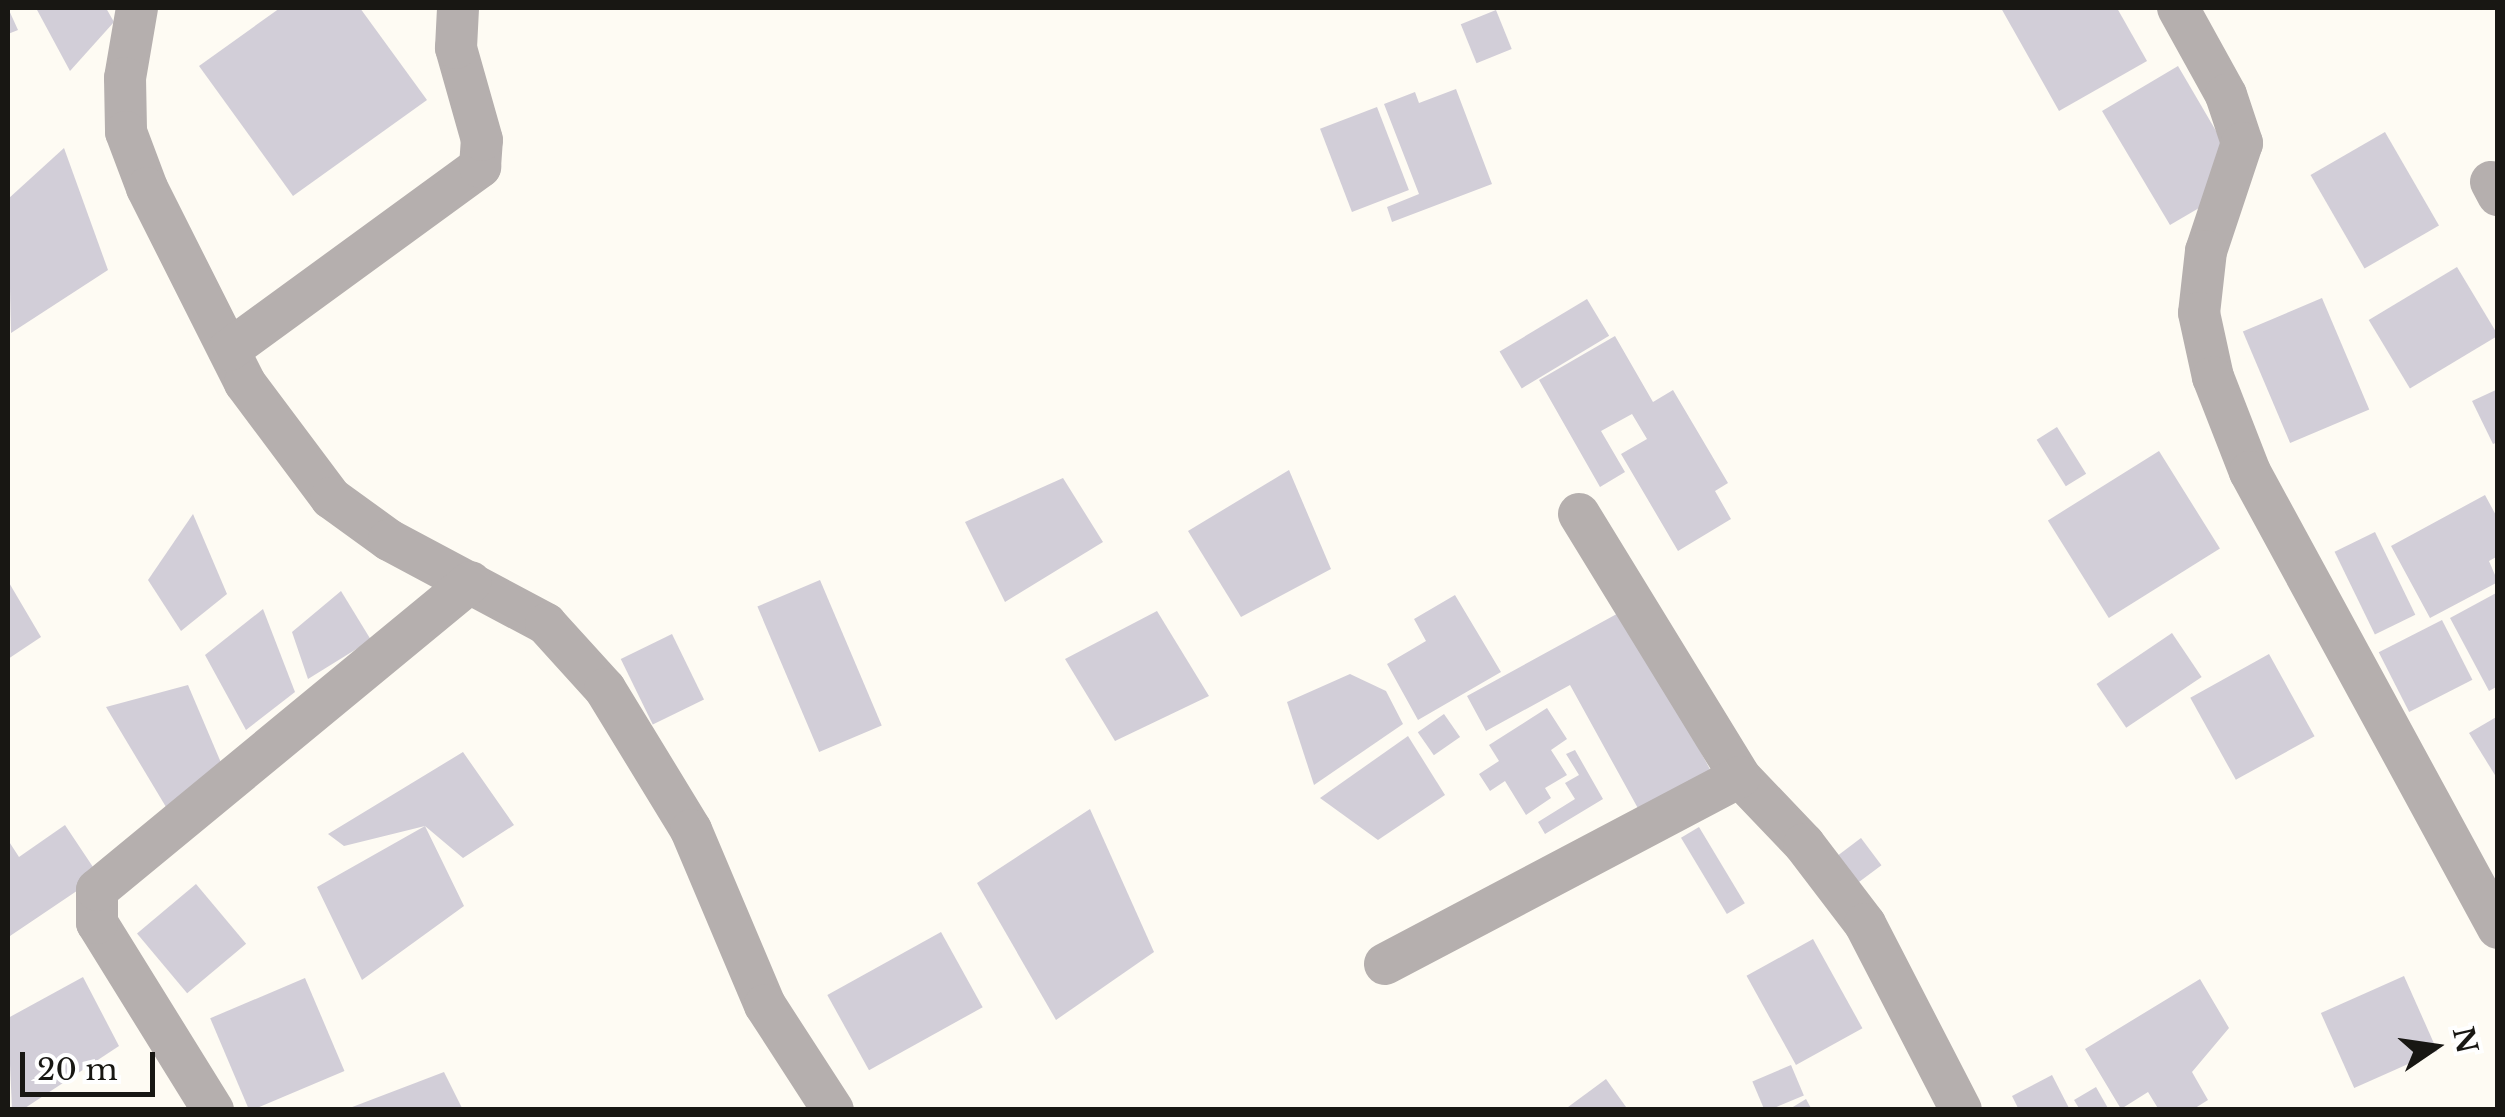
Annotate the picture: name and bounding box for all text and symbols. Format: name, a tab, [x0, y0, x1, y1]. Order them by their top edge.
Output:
north arrow	[2385, 997, 2485, 1097]
text: N	[2445, 1023, 2485, 1057]
scale bar	[25, 1032, 160, 1094]
text: 20 m	[37, 1051, 118, 1088]

